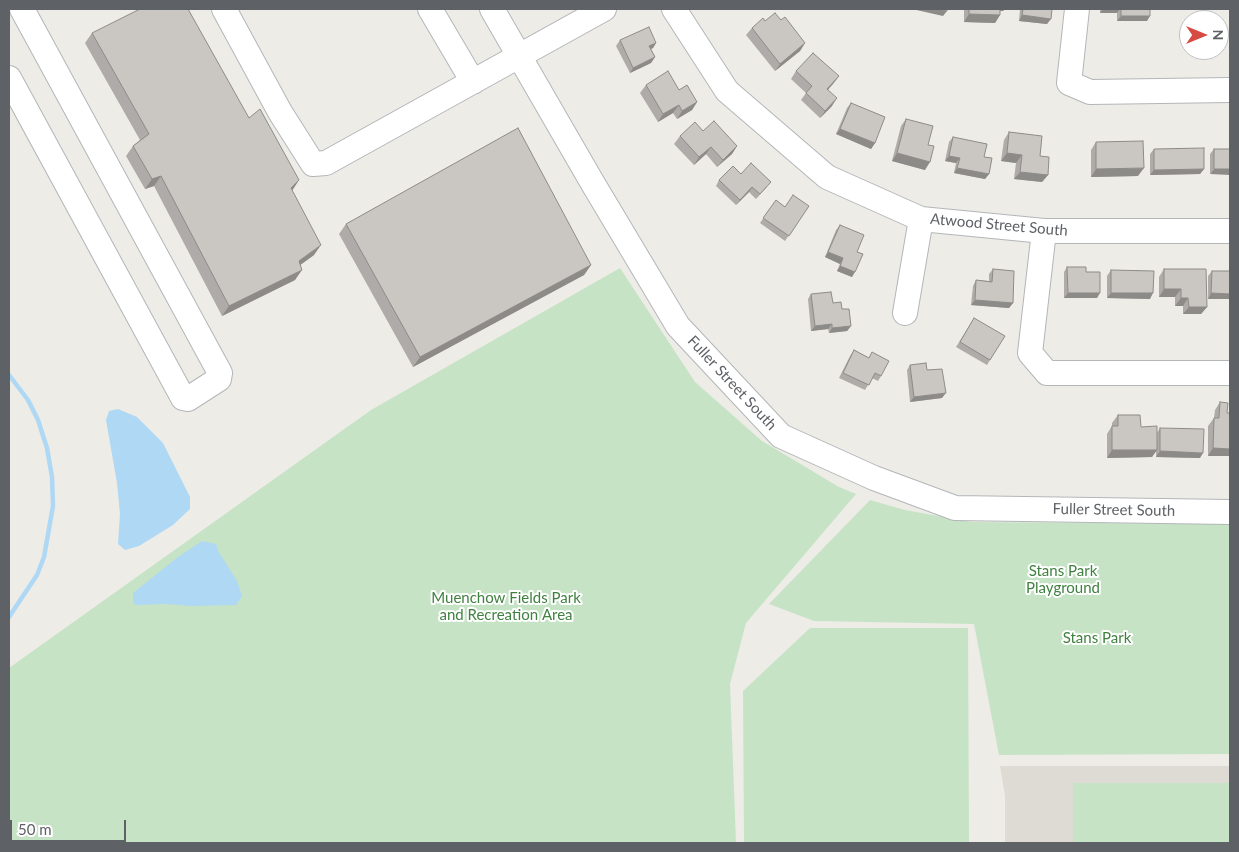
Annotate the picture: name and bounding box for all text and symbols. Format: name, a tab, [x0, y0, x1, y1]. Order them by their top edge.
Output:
north arrow	[1179, 10, 1229, 60]
text: N	[1210, 30, 1227, 40]
street label: Atwood Street South	[929, 210, 1069, 240]
street label: Fuller Street South	[684, 332, 780, 434]
street label: Fuller Street South	[1053, 500, 1175, 520]
park label: Stans Park Playground	[1026, 562, 1100, 597]
park label: Muenchow Fields Park and Recreation Area	[431, 589, 581, 624]
park label: Stans Park	[1063, 629, 1131, 647]
scale bar	[12, 810, 129, 842]
text: 50 m	[18, 820, 52, 838]

